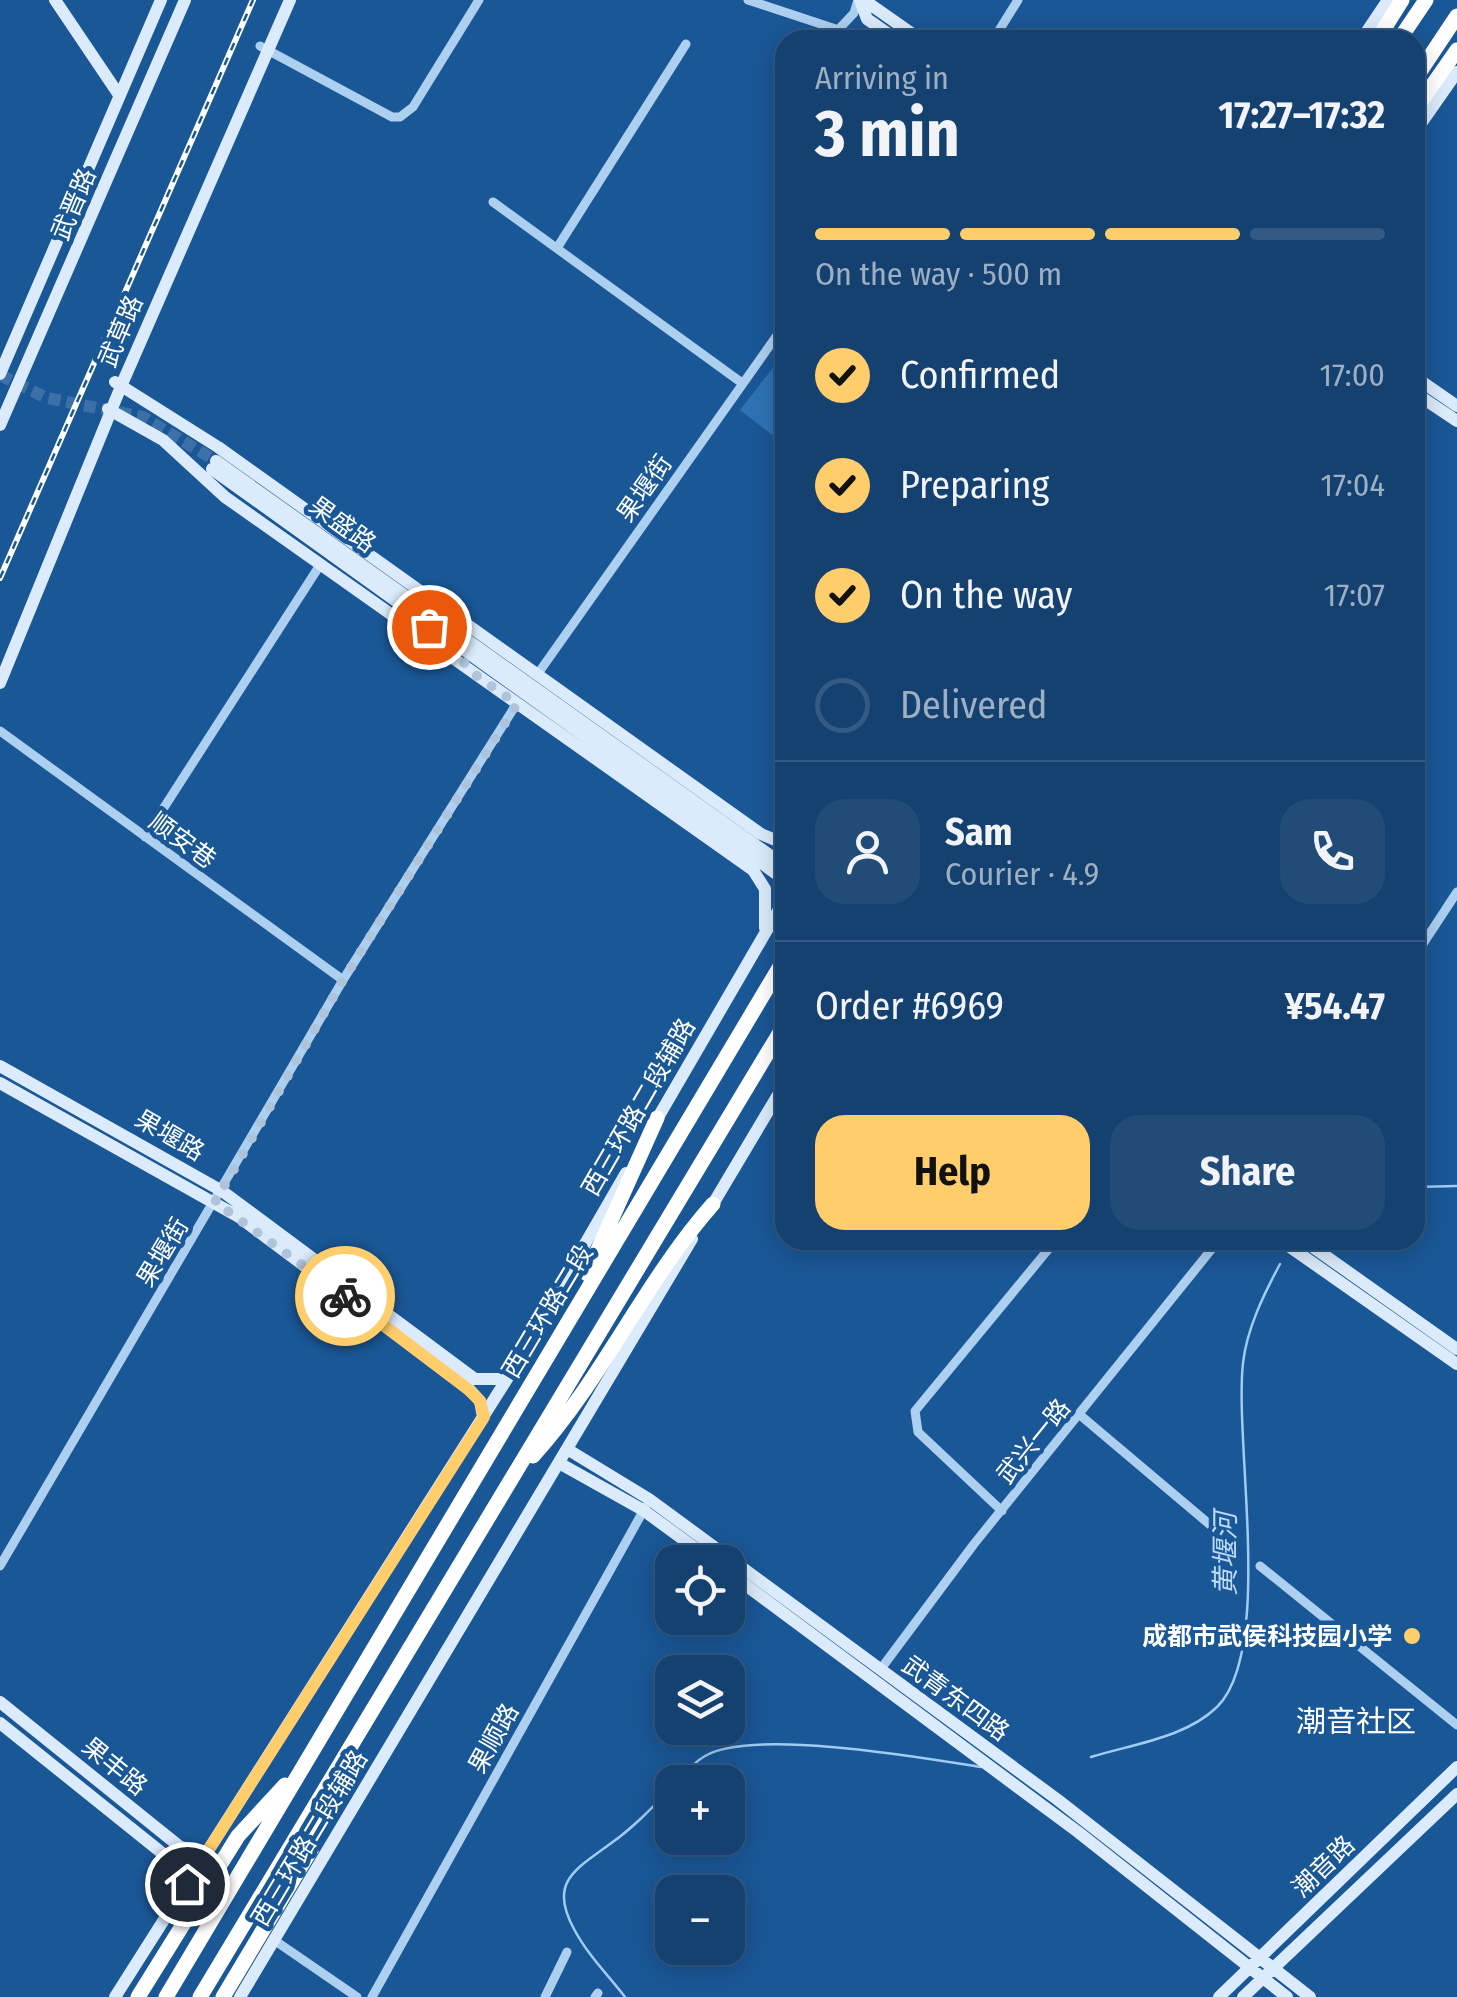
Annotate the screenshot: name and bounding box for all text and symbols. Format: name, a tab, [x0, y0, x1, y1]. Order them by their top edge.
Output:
text: Arriving in	[815, 59, 949, 97]
text: 17:27–17:32	[1218, 92, 1385, 138]
text: 3 min	[815, 95, 960, 173]
street label: 武晋路	[45, 164, 102, 245]
text: On the way · 500 m	[815, 255, 1062, 293]
street label: 武草路	[92, 291, 149, 372]
icon: check	[815, 348, 870, 403]
text: Confirmed	[900, 352, 1060, 398]
text: 17:00	[1319, 356, 1385, 394]
street label: 果堰街	[611, 449, 679, 528]
icon: check	[815, 458, 870, 513]
text: Preparing	[900, 462, 1049, 508]
text: 17:04	[1321, 466, 1385, 504]
street label: 果盛路	[303, 491, 382, 559]
icon: check	[815, 568, 870, 623]
text: On the way	[900, 572, 1072, 618]
text: 17:07	[1324, 576, 1385, 614]
pin	[387, 585, 472, 670]
icon: bag	[402, 600, 457, 655]
text: Delivered	[900, 682, 1047, 728]
button: person	[815, 799, 920, 904]
button: phone	[1280, 799, 1385, 904]
street label: 顺安巷	[143, 807, 222, 875]
text: Sam	[945, 809, 1013, 855]
text: Courier · 4.9	[945, 855, 1099, 893]
text: Order #6969	[815, 983, 1004, 1029]
text: ¥54.47	[1285, 983, 1385, 1029]
street label: 西三环路二段辅路	[576, 1013, 702, 1202]
street label: 果堰路	[130, 1104, 209, 1168]
button: Help	[815, 1115, 1090, 1230]
button: Share	[1110, 1115, 1385, 1230]
street label: 果堰街	[131, 1213, 195, 1292]
street label: 西三环路二段	[496, 1239, 599, 1384]
courier	[295, 1246, 395, 1346]
icon: bike	[318, 1269, 373, 1324]
street label: 武兴一路	[991, 1393, 1077, 1490]
water label: 黄堰河	[1209, 1507, 1242, 1596]
map controls	[655, 1545, 745, 1965]
button: locate	[655, 1545, 745, 1635]
place label: 成都市武侯科技园小学	[1142, 1622, 1392, 1652]
marker: 成都市武侯科技园小学	[1401, 1625, 1423, 1647]
street label: 武青东四路	[896, 1650, 1015, 1748]
button: layers	[655, 1655, 745, 1745]
street label: 果顺路	[463, 1698, 525, 1779]
district label: 潮音社区	[1296, 1704, 1416, 1740]
street label: 果丰路	[76, 1732, 153, 1802]
street label: 西三环路二段辅路	[245, 1745, 374, 1932]
button: +	[655, 1765, 745, 1855]
street label: 潮音路	[1286, 1830, 1361, 1904]
pin	[145, 1842, 230, 1927]
icon: home	[160, 1857, 215, 1912]
button: −	[655, 1875, 745, 1965]

